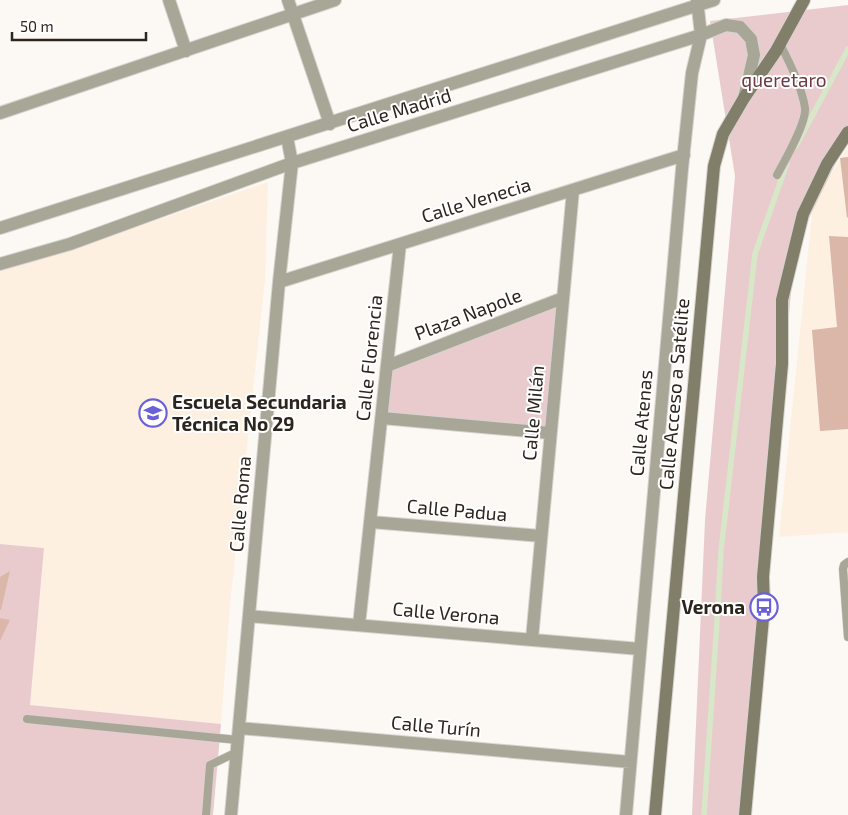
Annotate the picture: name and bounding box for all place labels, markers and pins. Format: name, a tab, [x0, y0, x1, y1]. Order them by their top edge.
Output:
place label: Escuela Secundaria Técnica No 29	[172, 390, 346, 435]
school or university icon: Escuela Secundaria Técnica No 29	[138, 398, 168, 428]
bus stop icon: Verona	[749, 592, 779, 622]
place label: Verona	[681, 595, 745, 618]

